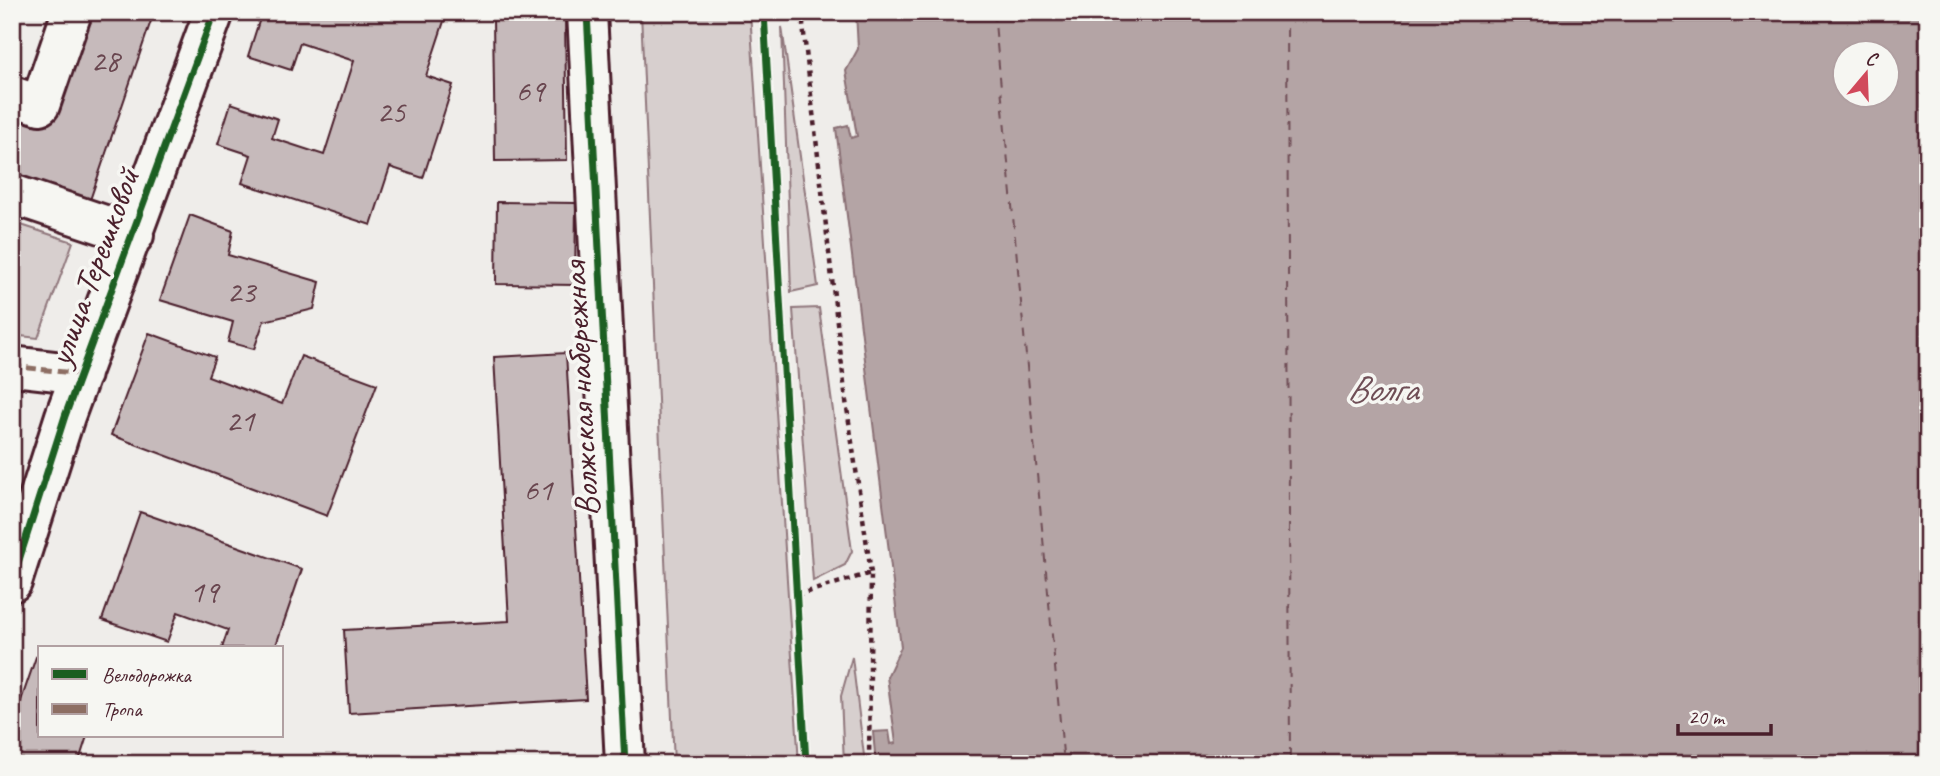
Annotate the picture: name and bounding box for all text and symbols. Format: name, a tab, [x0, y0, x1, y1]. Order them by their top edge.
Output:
north arrow	[1832, 38, 1902, 108]
house number: 28	[91, 40, 122, 81]
text: С	[1863, 46, 1882, 73]
house number: 69	[516, 70, 547, 111]
house number: 25	[377, 91, 407, 132]
street label: улица Терешковой	[36, 160, 151, 374]
street label: Волжская набережная	[551, 258, 610, 518]
house number: 23	[227, 271, 258, 312]
water label: Волга	[1347, 365, 1420, 412]
house number: 21	[226, 400, 256, 441]
house number: 61	[524, 469, 554, 510]
house number: 19	[190, 571, 221, 612]
legend	[38, 646, 284, 738]
text: Велодорожка	[102, 662, 192, 688]
scale bar	[1678, 692, 1770, 736]
text: Тропа	[102, 696, 143, 722]
text: 20 m	[1688, 704, 1726, 730]

